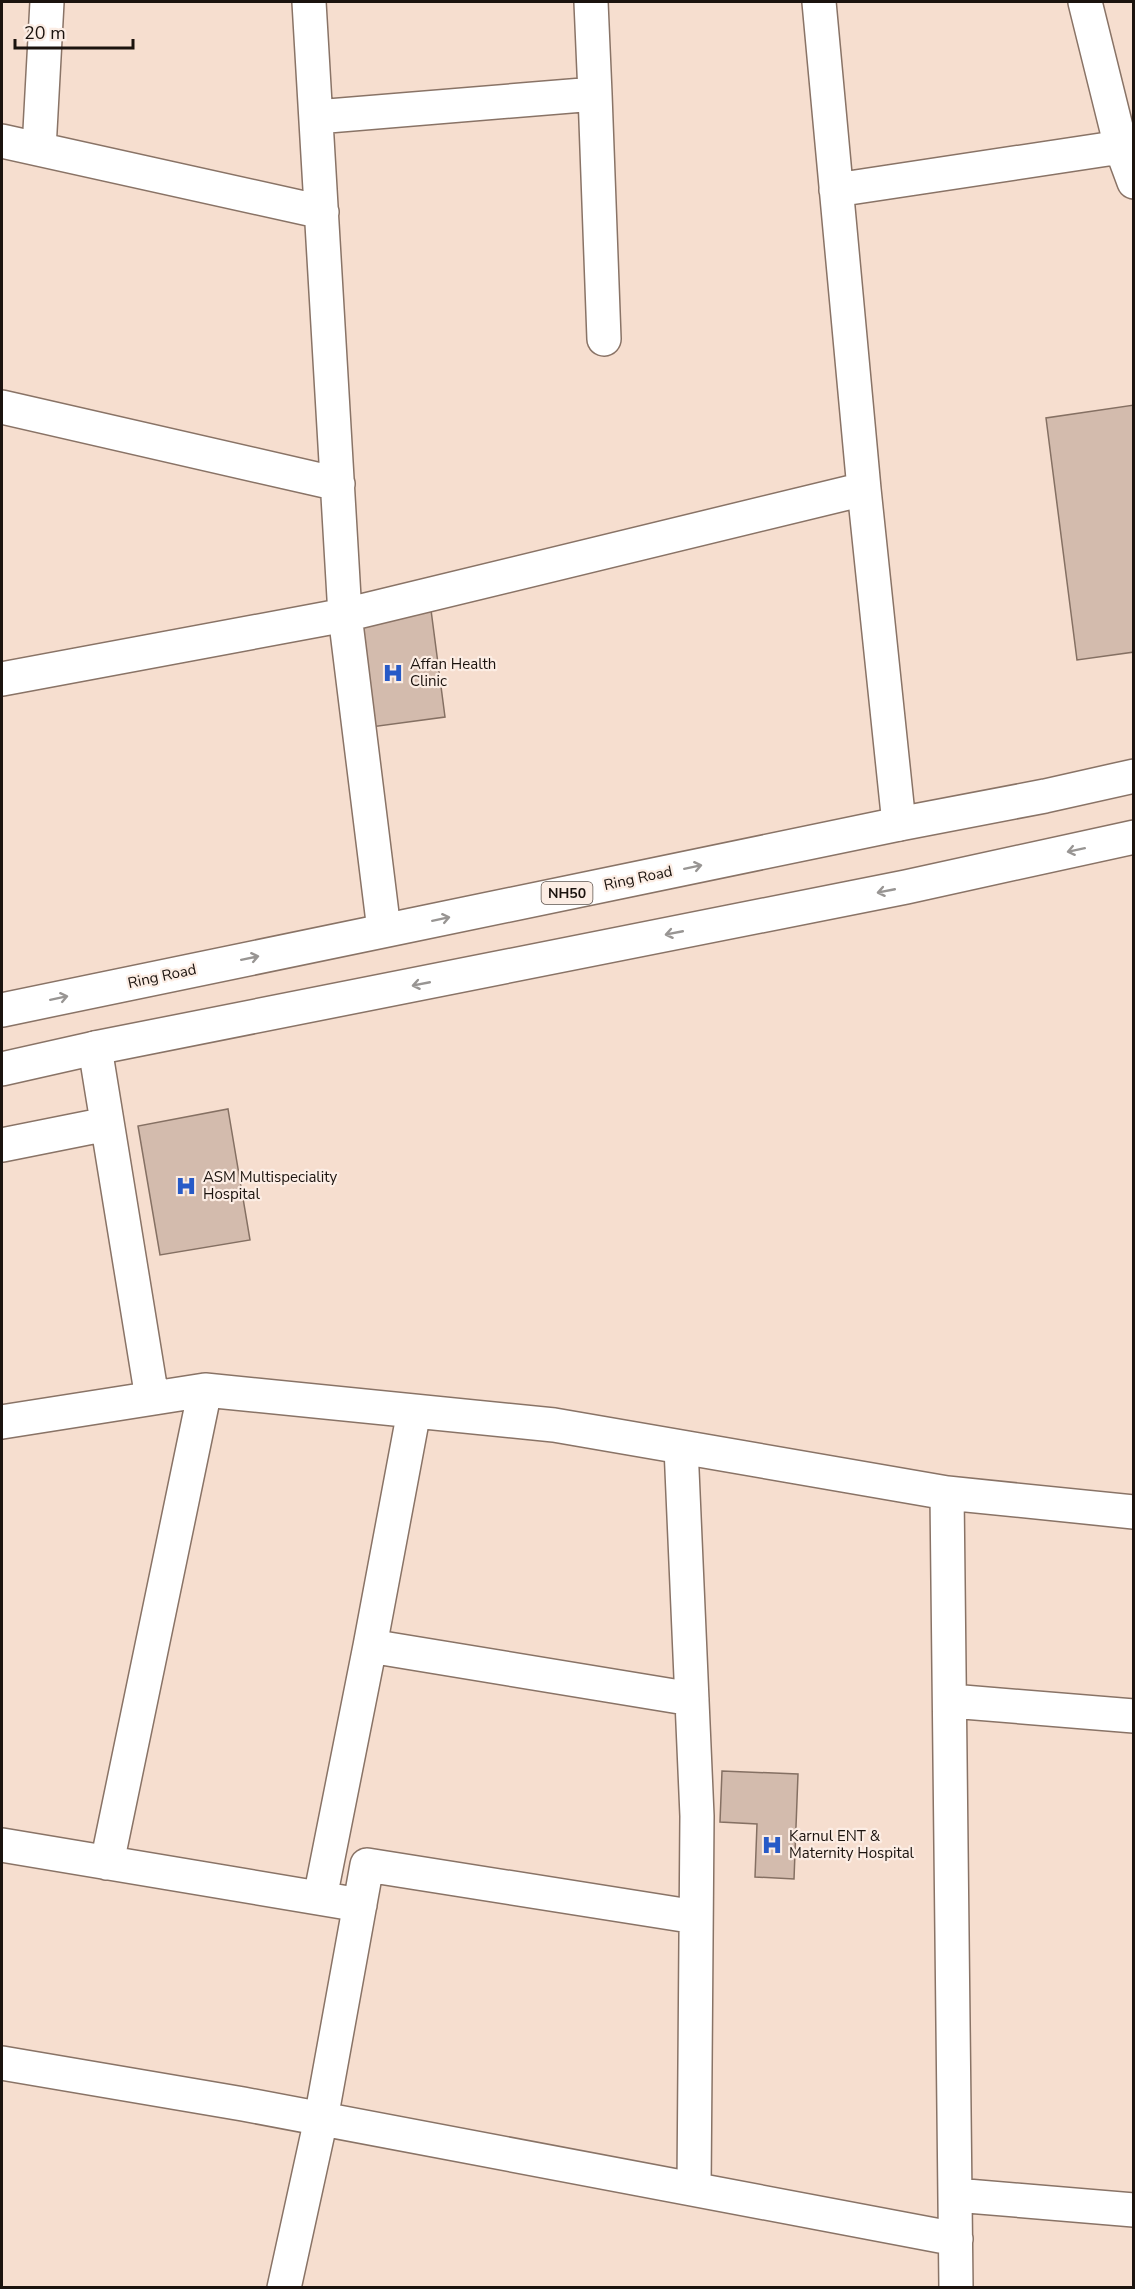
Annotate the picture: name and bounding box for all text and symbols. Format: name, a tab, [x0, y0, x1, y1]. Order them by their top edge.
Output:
scale bar	[15, 12, 134, 50]
text: 20 m	[24, 21, 66, 45]
place label: Affan Health Clinic	[410, 654, 496, 691]
hospital icon: Affan Health Clinic	[381, 661, 405, 685]
one-way arrow	[1067, 844, 1086, 856]
one-way arrow	[684, 860, 703, 872]
street label: Ring Road	[602, 861, 674, 895]
road number: NH50	[542, 882, 592, 904]
one-way arrow	[877, 886, 896, 897]
one-way arrow	[430, 913, 450, 924]
one-way arrow	[665, 928, 684, 939]
one-way arrow	[239, 952, 259, 963]
street label: Ring Road	[126, 959, 198, 993]
one-way arrow	[412, 979, 431, 990]
one-way arrow	[49, 992, 68, 1003]
place label: ASM Multispeciality Hospital	[203, 1167, 338, 1204]
hospital icon: ASM Multispeciality Hospital	[174, 1174, 198, 1198]
place label: Karnul ENT & Maternity Hospital	[789, 1826, 915, 1863]
hospital icon: Karnul ENT & Maternity Hospital	[760, 1833, 784, 1857]

